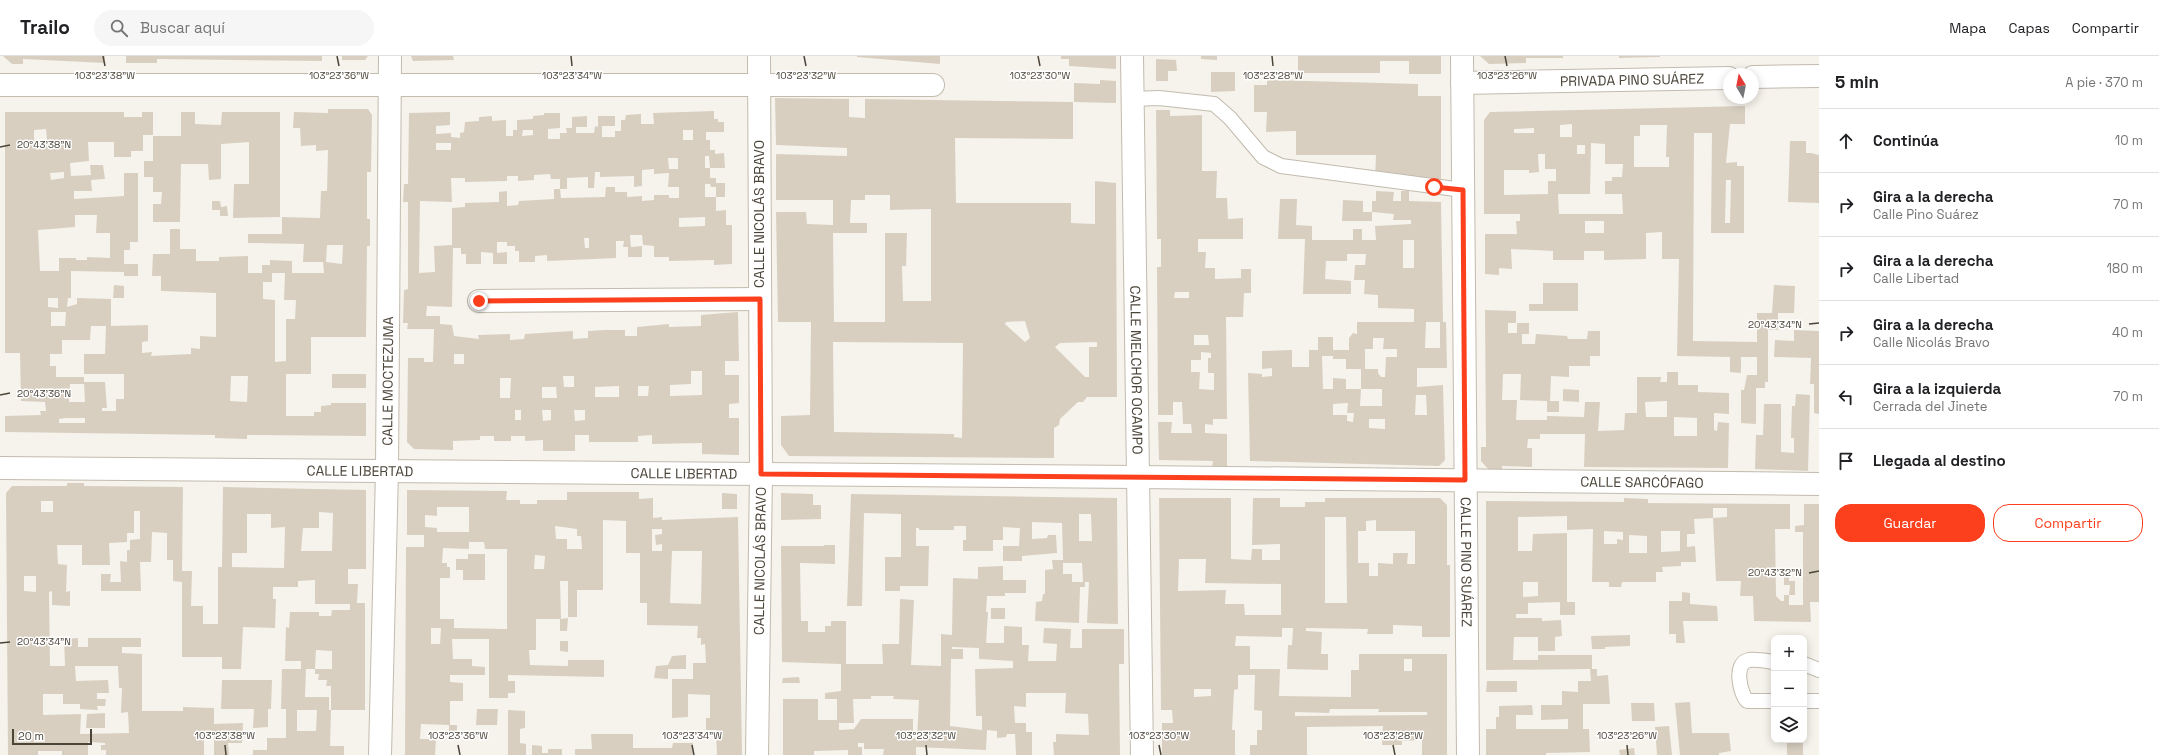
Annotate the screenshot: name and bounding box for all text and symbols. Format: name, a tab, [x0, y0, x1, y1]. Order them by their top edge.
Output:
search box	[94, 10, 374, 46]
text: Trailo	[20, 15, 70, 40]
icon: search	[108, 17, 130, 39]
text: Buscar aquí	[140, 18, 225, 37]
text: Mapa	[1949, 19, 1986, 37]
text: Capas	[2008, 19, 2050, 37]
text: Compartir	[2072, 19, 2139, 37]
north arrow	[1723, 68, 1759, 104]
text: 103°23'38"W	[75, 69, 135, 82]
text: 103°23'36"W	[309, 69, 369, 82]
text: 103°23'34"W	[542, 69, 602, 82]
text: 103°23'32"W	[776, 69, 836, 82]
text: 103°23'30"W	[1010, 69, 1070, 82]
text: 103°23'28"W	[1243, 69, 1303, 82]
text: 103°23'26"W	[1477, 69, 1537, 82]
street label: PRIVADA PINO SUÁREZ	[1560, 69, 1704, 90]
text: 5 min	[1835, 71, 1879, 93]
text: A pie · 370 m	[2065, 74, 2143, 91]
icon: ahead	[1835, 130, 1857, 152]
text: Continúa	[1873, 131, 1939, 150]
text: 10 m	[2115, 132, 2143, 149]
text: 20°43'38"N	[17, 138, 71, 151]
street label: CALLE NICOLÁS BRAVO	[750, 140, 768, 288]
route start	[1425, 178, 1443, 196]
text: Gira a la derecha	[1873, 187, 1993, 206]
icon: right	[1835, 194, 1857, 216]
text: 70 m	[2113, 196, 2143, 213]
text: Calle Pino Suárez	[1873, 206, 1979, 223]
text: Gira a la derecha	[1873, 251, 1993, 270]
icon: right	[1835, 258, 1857, 280]
text: 180 m	[2107, 260, 2143, 277]
text: Calle Libertad	[1873, 270, 1959, 287]
street label: CALLE MELCHOR OCAMPO	[1126, 285, 1147, 455]
route end	[470, 292, 488, 310]
text: Gira a la derecha	[1873, 315, 1993, 334]
street label: CALLE MOCTEZUMA	[378, 316, 397, 446]
text: 20°43'34"N	[1748, 318, 1802, 331]
icon: right	[1835, 322, 1857, 344]
text: 40 m	[2112, 324, 2143, 341]
text: Calle Nicolás Bravo	[1873, 334, 1990, 351]
text: Gira a la izquierda	[1873, 379, 2001, 398]
icon: left	[1835, 386, 1857, 408]
text: 20°43'36"N	[17, 387, 71, 400]
text: 70 m	[2113, 388, 2143, 405]
text: Cerrada del Jinete	[1873, 398, 1987, 415]
icon: arrive	[1835, 450, 1857, 472]
text: Llegada al destino	[1873, 451, 2006, 470]
street label: CALLE LIBERTAD	[307, 461, 413, 480]
street label: CALLE LIBERTAD	[631, 464, 737, 483]
street label: CALLE SARCÓFAGO	[1580, 473, 1704, 492]
street label: CALLE NICOLÁS BRAVO	[750, 487, 770, 635]
street label: CALLE PINO SUÁREZ	[1457, 497, 1476, 627]
button: Guardar	[1835, 504, 1985, 542]
button: Compartir	[1993, 504, 2143, 542]
text: 20°43'32"N	[1748, 566, 1802, 579]
text: 20°43'34"N	[17, 635, 71, 648]
map controls	[1771, 635, 1807, 743]
button: +	[1771, 635, 1807, 671]
button: −	[1771, 671, 1807, 707]
button: layers	[1771, 707, 1807, 743]
scale bar	[12, 727, 92, 746]
text: 20 m	[18, 729, 44, 743]
text: 103°23'38"W	[195, 729, 255, 742]
text: 103°23'36"W	[428, 729, 488, 742]
text: 103°23'34"W	[662, 729, 722, 742]
text: 103°23'32"W	[896, 729, 956, 742]
text: 103°23'30"W	[1129, 729, 1189, 742]
text: 103°23'28"W	[1363, 729, 1423, 742]
text: 103°23'26"W	[1597, 729, 1657, 742]

